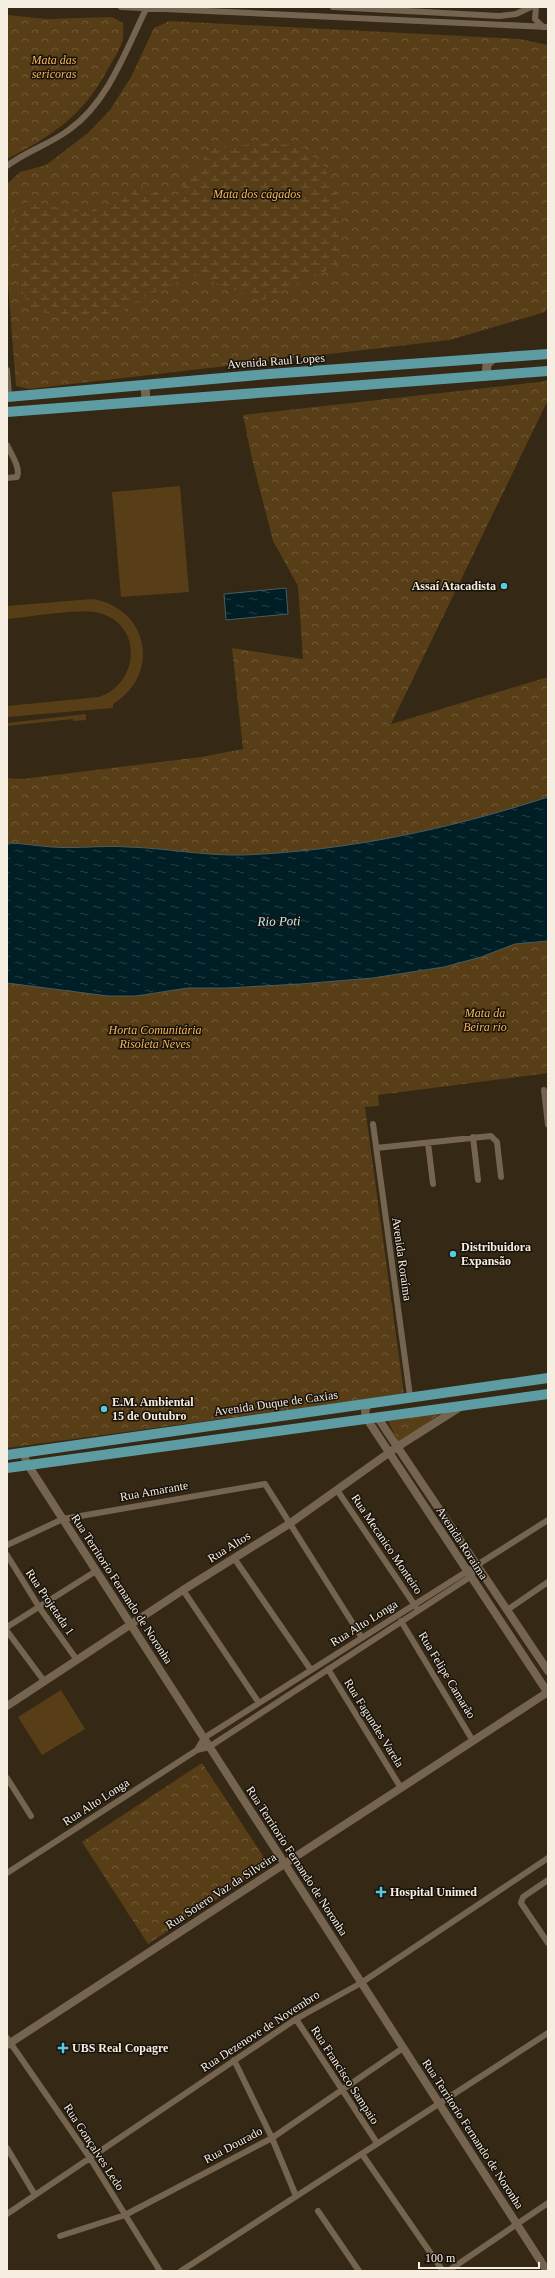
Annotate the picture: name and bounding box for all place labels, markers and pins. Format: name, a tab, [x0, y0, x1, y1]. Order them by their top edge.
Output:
place label: Assaí Atacadista	[412, 579, 496, 593]
marker: Assaí Atacadista	[499, 581, 509, 591]
place label: Distribuidora Expansão	[461, 1240, 531, 1268]
marker: Distribuidora Expansão	[448, 1249, 458, 1259]
place label: E.M. Ambiental 15 de Outubro	[112, 1395, 194, 1423]
marker: E.M. Ambiental 15 de Outubro	[99, 1404, 109, 1414]
place label: Hospital Unimed	[390, 1885, 477, 1899]
marker: Hospital Unimed	[375, 1886, 387, 1898]
place label: UBS Real Copagre	[72, 2041, 169, 2055]
marker: UBS Real Copagre	[57, 2042, 69, 2054]

